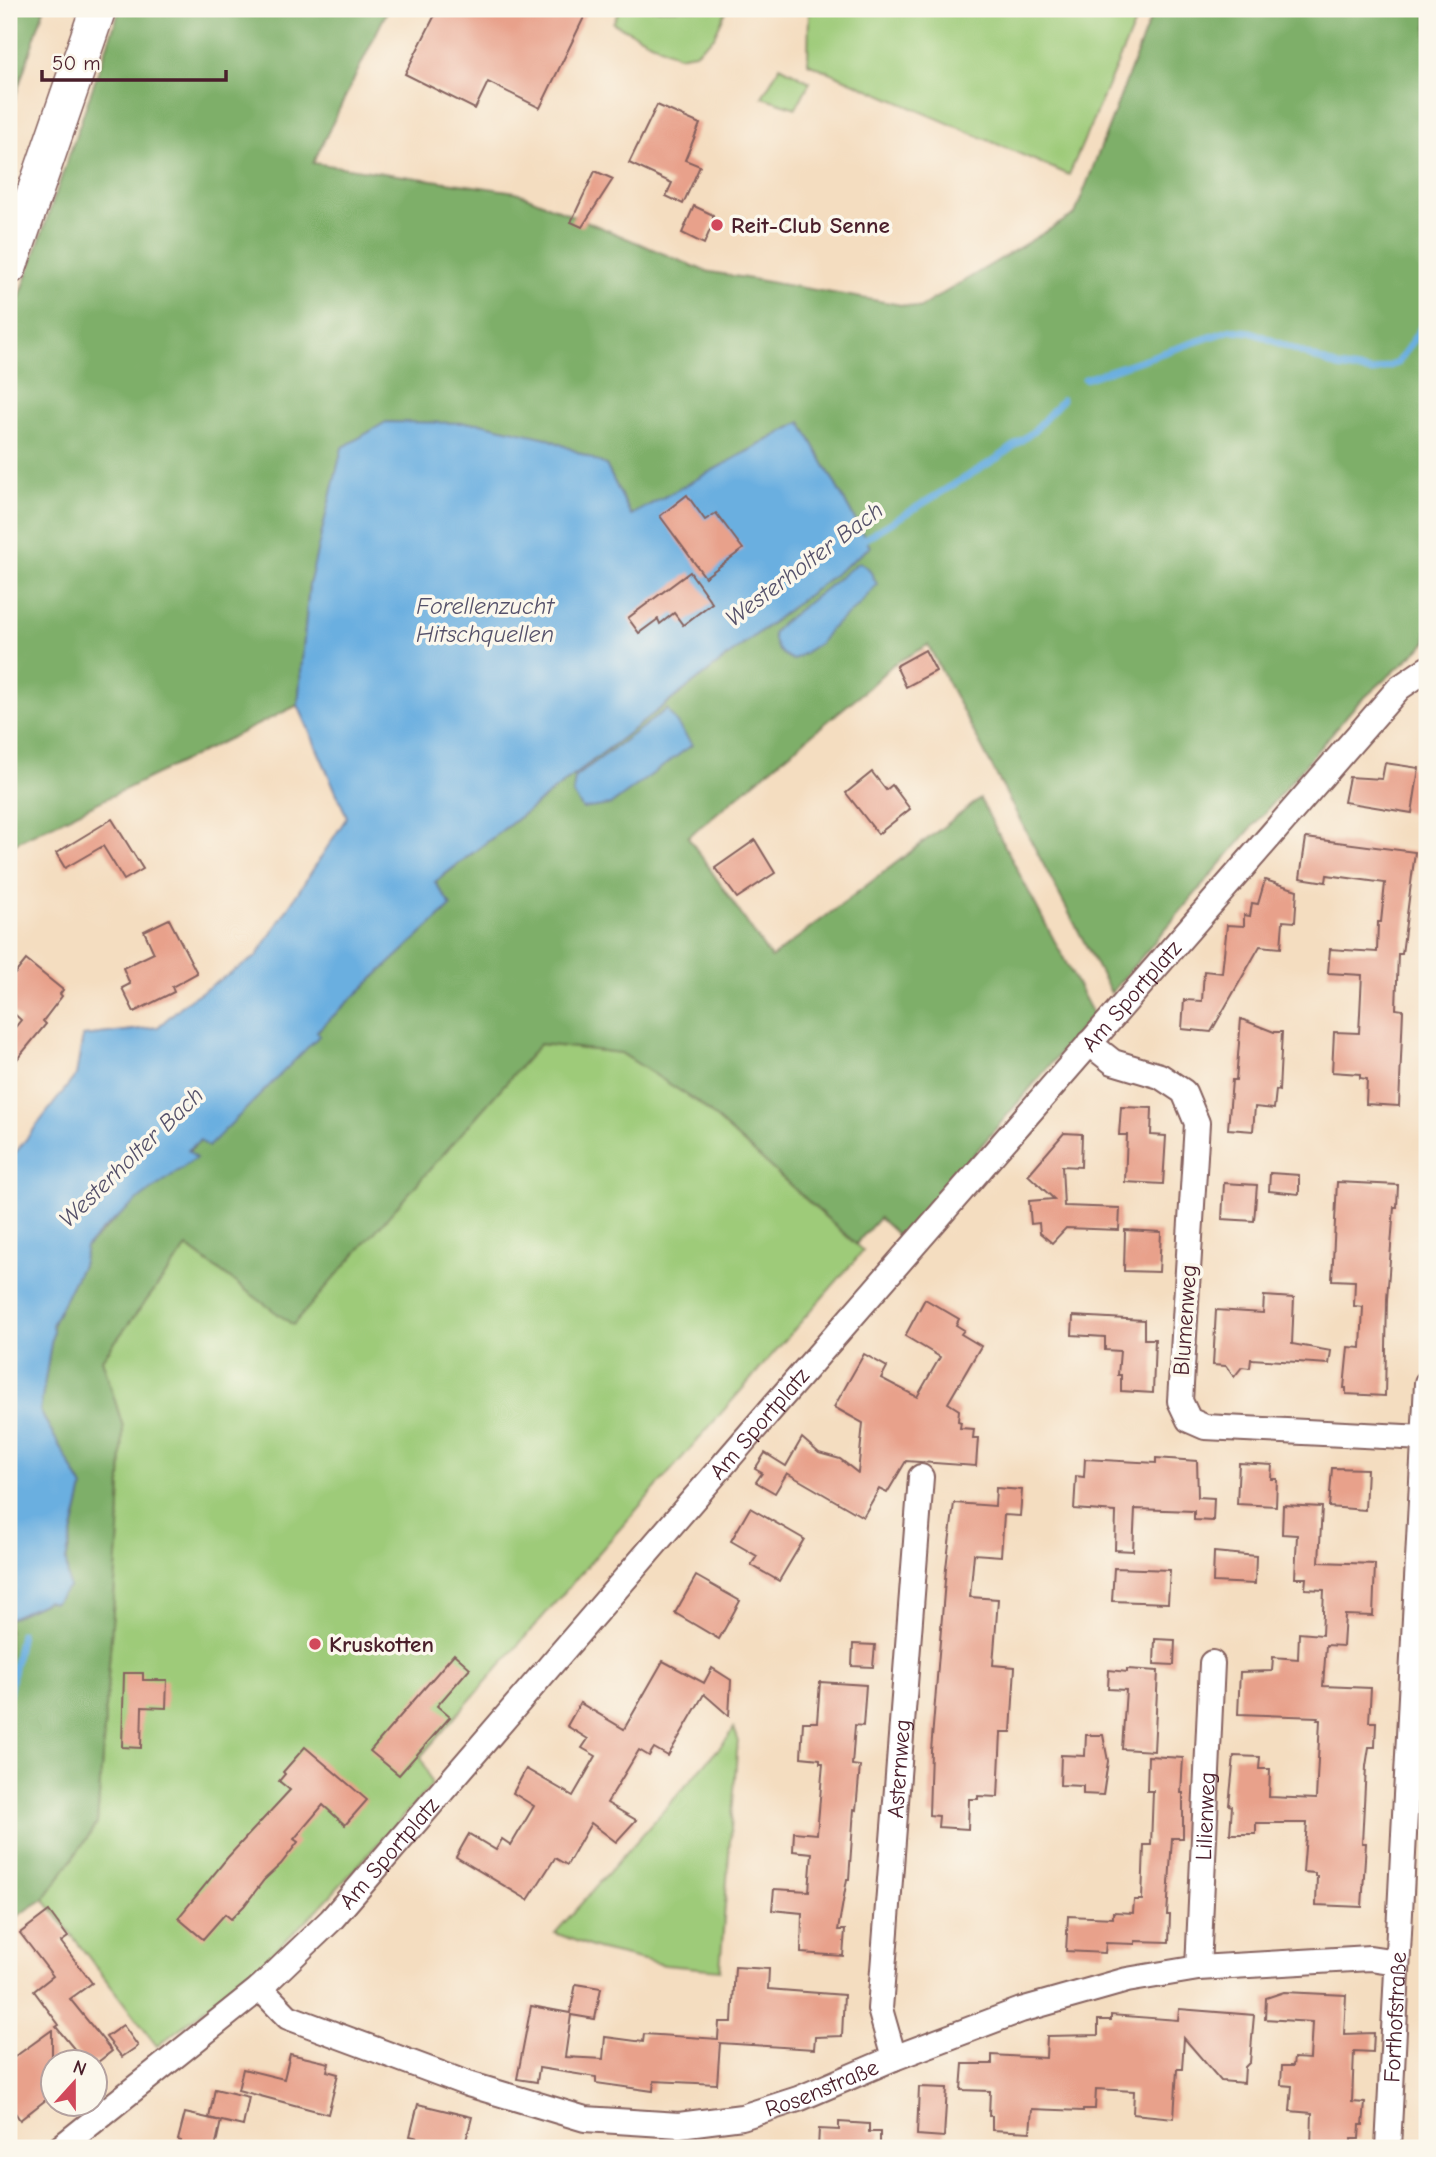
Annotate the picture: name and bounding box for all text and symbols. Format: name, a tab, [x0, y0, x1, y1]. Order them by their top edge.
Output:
scale bar	[42, 38, 226, 82]
text: 50 m	[52, 51, 101, 75]
place label: Reit-Club Senne	[731, 212, 890, 239]
marker: Reit-Club Senne	[709, 217, 725, 233]
water label: Westerholter Bach	[720, 496, 888, 632]
water label: Forellenzucht Hitschquellen	[416, 592, 555, 648]
street label: Am Sportplatz	[1075, 935, 1187, 1057]
water label: Westerholter Bach	[53, 1081, 209, 1233]
street label: Blumenweg	[1168, 1264, 1202, 1376]
street label: Am Sportplatz	[703, 1362, 815, 1485]
place label: Kruskotten	[329, 1631, 434, 1658]
marker: Kruskotten	[307, 1636, 323, 1652]
street label: Asternweg	[881, 1718, 916, 1819]
street label: Lilienweg	[1189, 1771, 1220, 1861]
street label: Am Sportplatz	[333, 1792, 444, 1914]
street label: Forthofstraße	[1378, 1951, 1411, 2083]
north arrow	[38, 2048, 108, 2118]
street label: Rosenstraße	[762, 2053, 882, 2122]
text: N	[70, 2056, 89, 2081]

